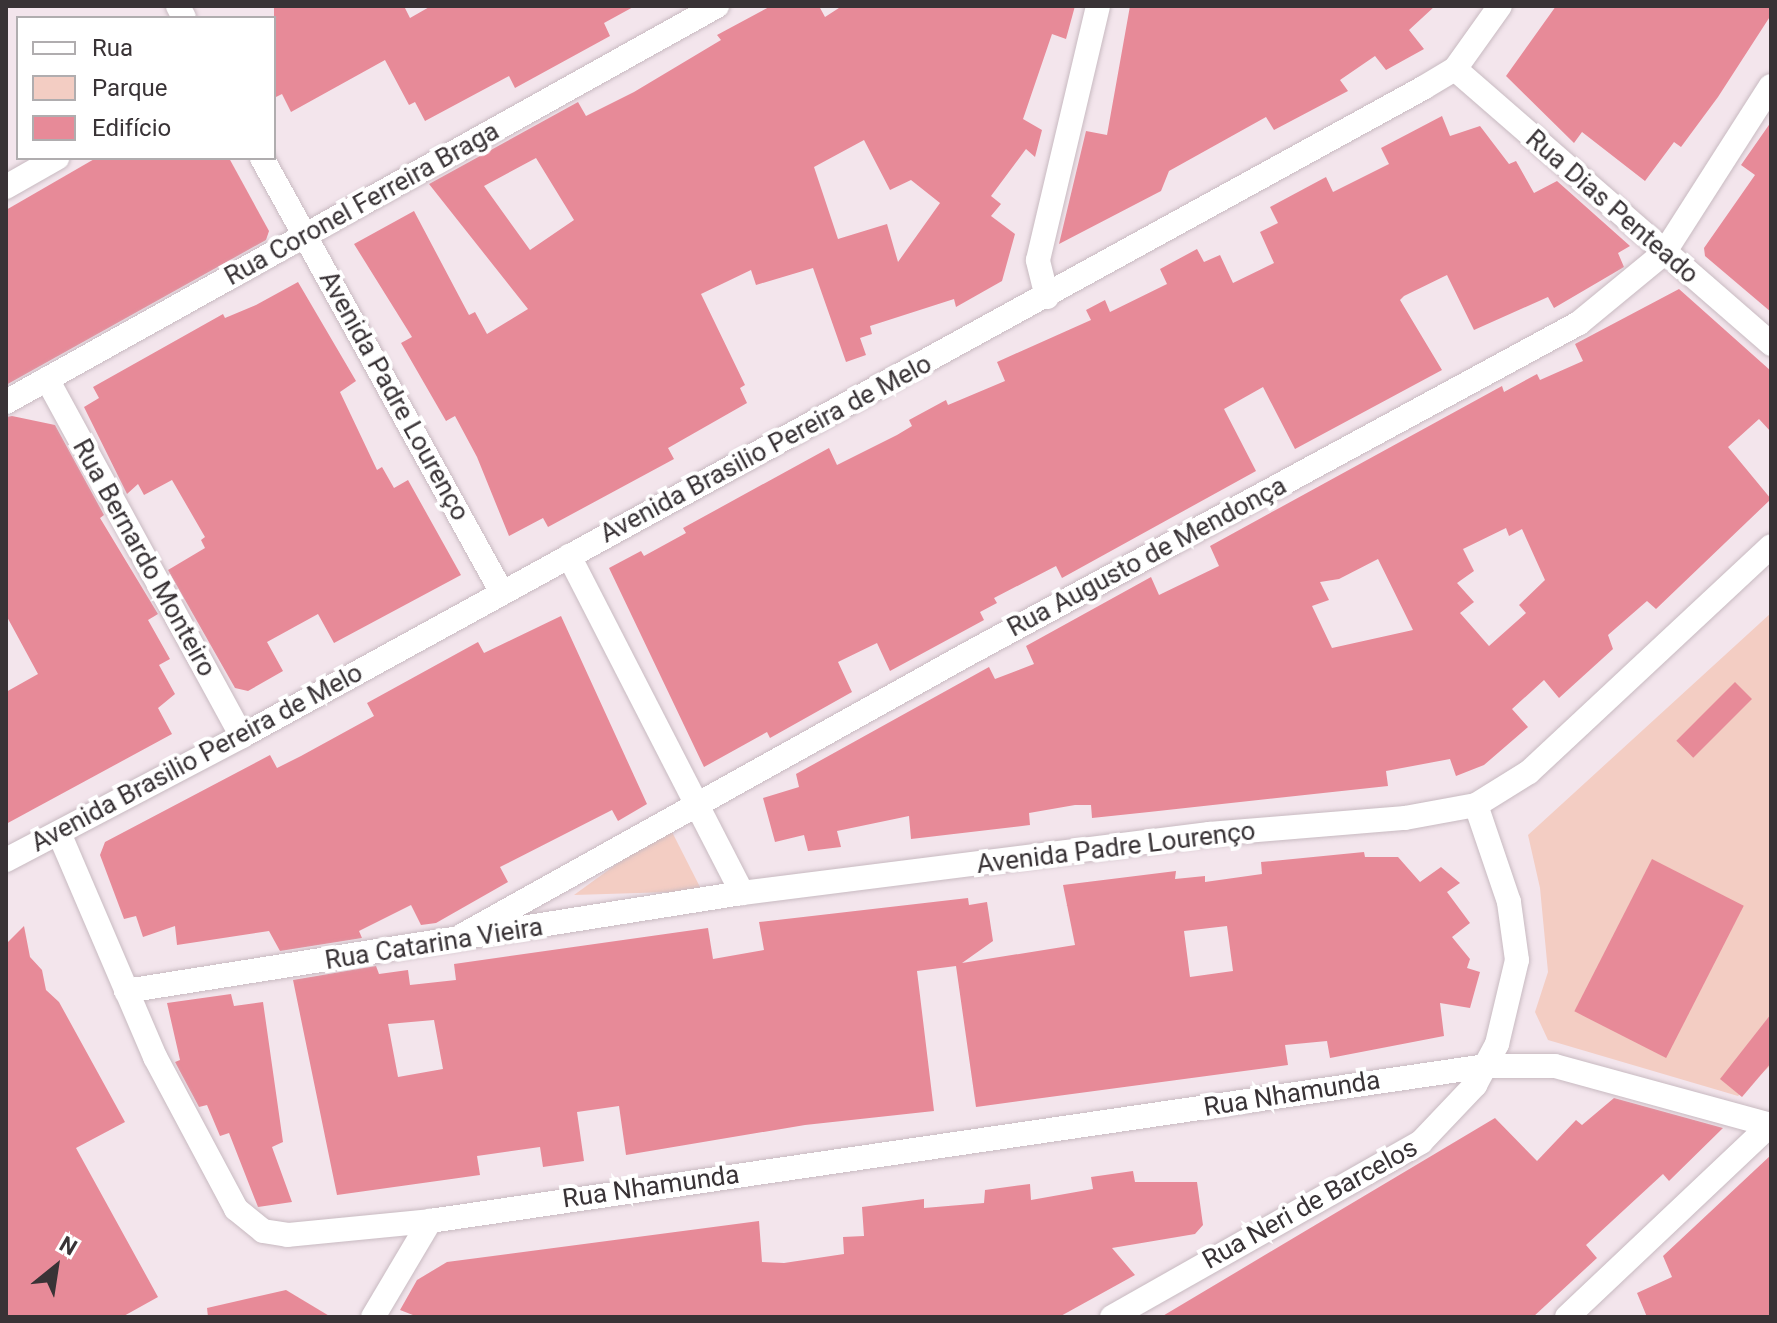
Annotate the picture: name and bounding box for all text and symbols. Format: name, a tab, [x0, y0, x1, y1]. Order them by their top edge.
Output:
legend	[16, 16, 276, 160]
text: Rua	[92, 34, 133, 62]
text: Parque	[92, 74, 168, 102]
text: Edifício	[92, 114, 171, 142]
street label: Rua Coronel Ferreira Braga	[219, 116, 505, 292]
street label: Rua Dias Penteado	[1519, 124, 1705, 290]
street label: Avenida Padre Lourenço	[312, 266, 476, 526]
street label: Avenida Brasilio Pereira de Melo	[595, 348, 937, 550]
street label: Rua Bernardo Monteiro	[66, 434, 222, 682]
street label: Rua Augusto de Mendonça	[1002, 470, 1292, 644]
street label: Avenida Brasilio Pereira de Melo	[26, 657, 368, 859]
street label: Avenida Padre Lourenço	[975, 815, 1257, 881]
street label: Rua Catarina Vieira	[323, 911, 545, 977]
street label: Rua Nhamunda	[1202, 1065, 1382, 1123]
street label: Rua Neri de Barcelos	[1197, 1132, 1423, 1276]
street label: Rua Nhamunda	[561, 1159, 741, 1215]
north arrow	[16, 1227, 96, 1307]
text: N	[55, 1231, 81, 1260]

